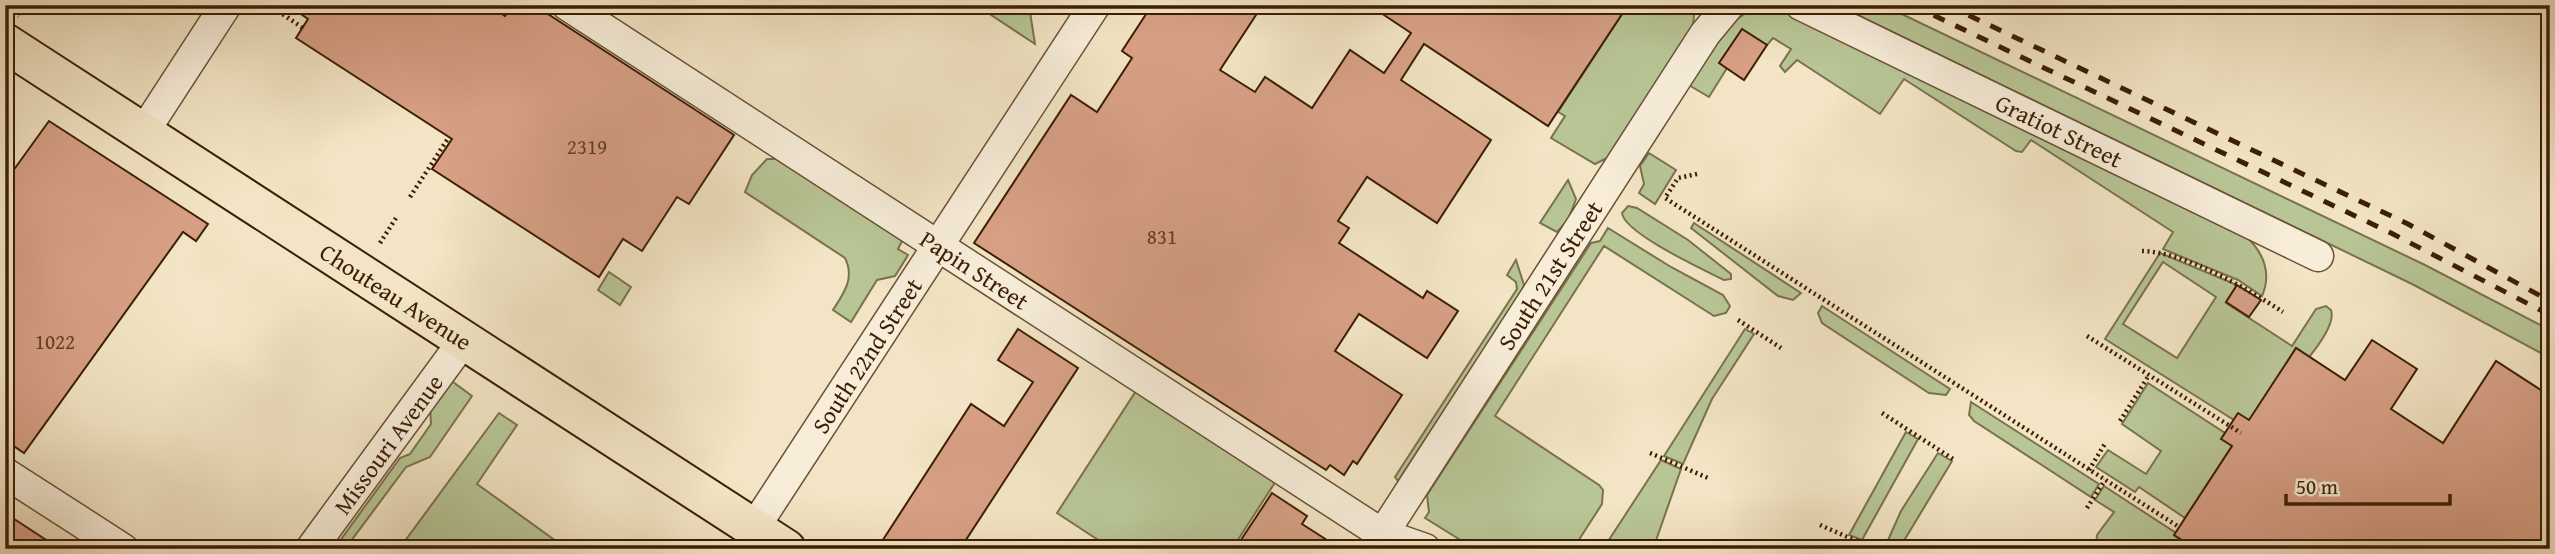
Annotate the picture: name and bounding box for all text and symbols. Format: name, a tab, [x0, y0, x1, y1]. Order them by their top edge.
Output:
street label: Gratiot Street	[1990, 85, 2129, 176]
house number: 2319	[567, 131, 607, 162]
street label: South 21st Street	[1488, 193, 1611, 357]
street label: Papin Street	[913, 221, 1036, 318]
house number: 831	[1147, 221, 1177, 252]
street label: Chouteau Avenue	[313, 234, 479, 359]
street label: South 22nd Street	[803, 270, 931, 440]
house number: 1022	[35, 326, 75, 357]
street label: Missouri Avenue	[325, 367, 451, 522]
scale bar	[2286, 463, 2450, 507]
text: 50 m	[2296, 471, 2338, 502]

